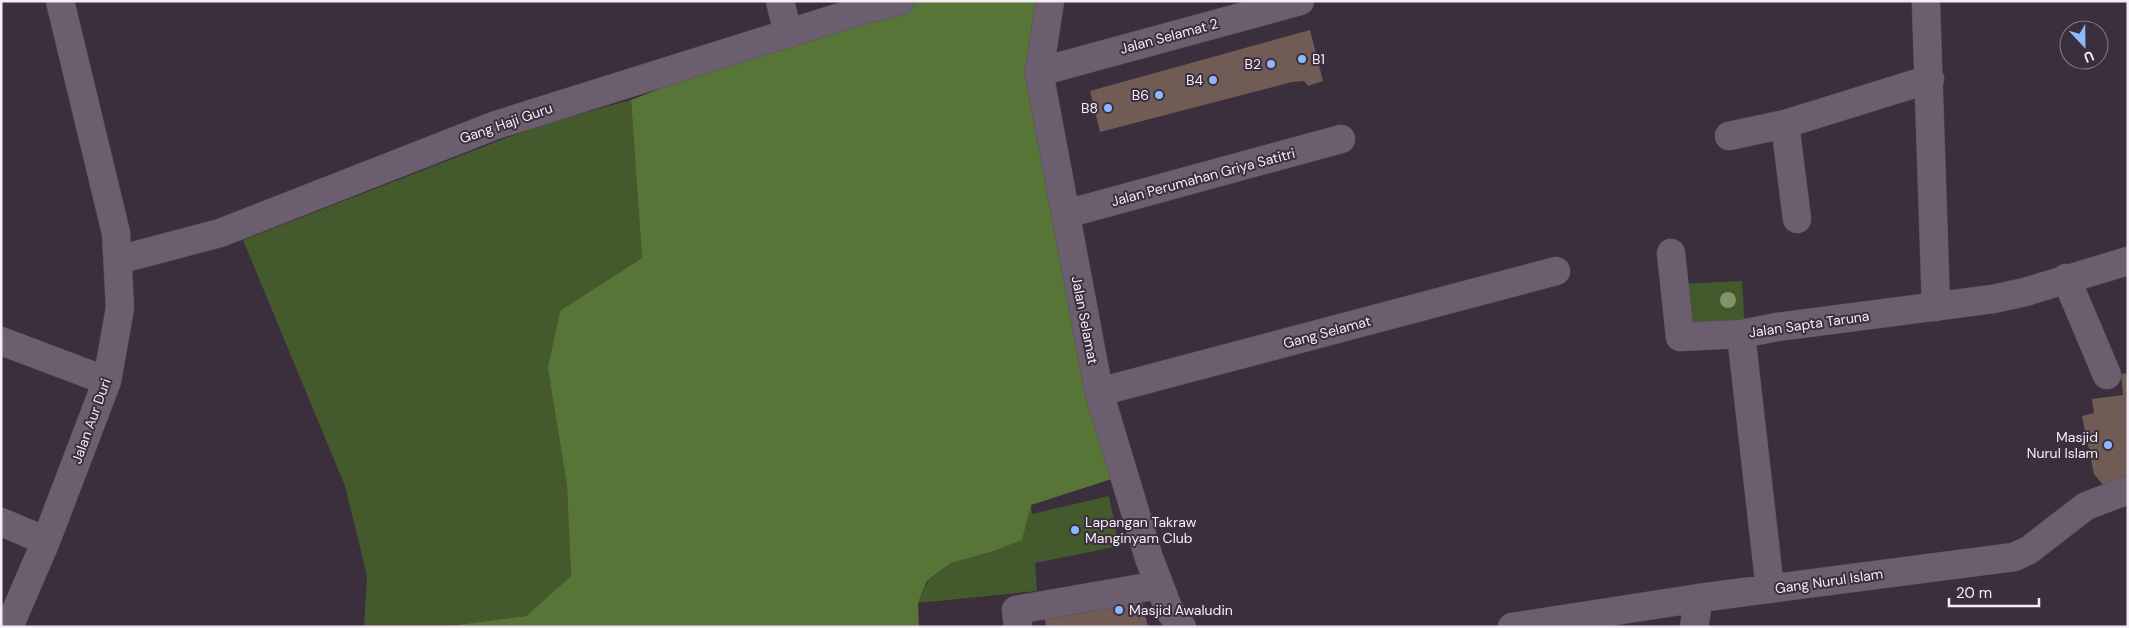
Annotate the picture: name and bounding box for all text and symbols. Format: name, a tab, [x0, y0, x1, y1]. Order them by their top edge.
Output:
street label: Jalan Selamat 2	[1118, 14, 1220, 58]
north arrow	[2059, 20, 2109, 70]
text: U	[2081, 47, 2097, 67]
place label: B1	[1312, 50, 1325, 68]
marker: B1	[1296, 53, 1308, 65]
place label: B2	[1244, 55, 1261, 73]
marker: B2	[1265, 58, 1277, 70]
place label: B4	[1186, 71, 1203, 89]
marker: B4	[1207, 74, 1219, 86]
place label: B6	[1132, 86, 1149, 104]
marker: B6	[1153, 89, 1165, 101]
street label: Gang Haji Guru	[457, 99, 555, 147]
place label: B8	[1081, 99, 1098, 117]
marker: B8	[1102, 102, 1114, 114]
street label: Jalan Perumahan Griya Satitri	[1109, 144, 1297, 210]
street label: Jalan Selamat	[1068, 274, 1102, 366]
street label: Jalan Sapta Taruna	[1748, 307, 1870, 341]
street label: Gang Selamat	[1281, 312, 1373, 352]
street label: Jalan Aur Duri	[67, 376, 115, 466]
place label: Masjid Nurul Islam	[2027, 428, 2098, 462]
marker: Masjid Nurul Islam	[2102, 439, 2114, 451]
place label: Lapangan Takraw Manginyam Club	[1085, 513, 1197, 547]
marker: Lapangan Takraw Manginyam Club	[1069, 524, 1081, 536]
street label: Gang Nurul Islam	[1774, 564, 1884, 598]
scale bar	[1949, 576, 2039, 608]
text: 20 m	[1956, 583, 1992, 603]
place label: Masjid Awaludin	[1129, 601, 1233, 619]
marker: Masjid Awaludin	[1113, 604, 1125, 616]

